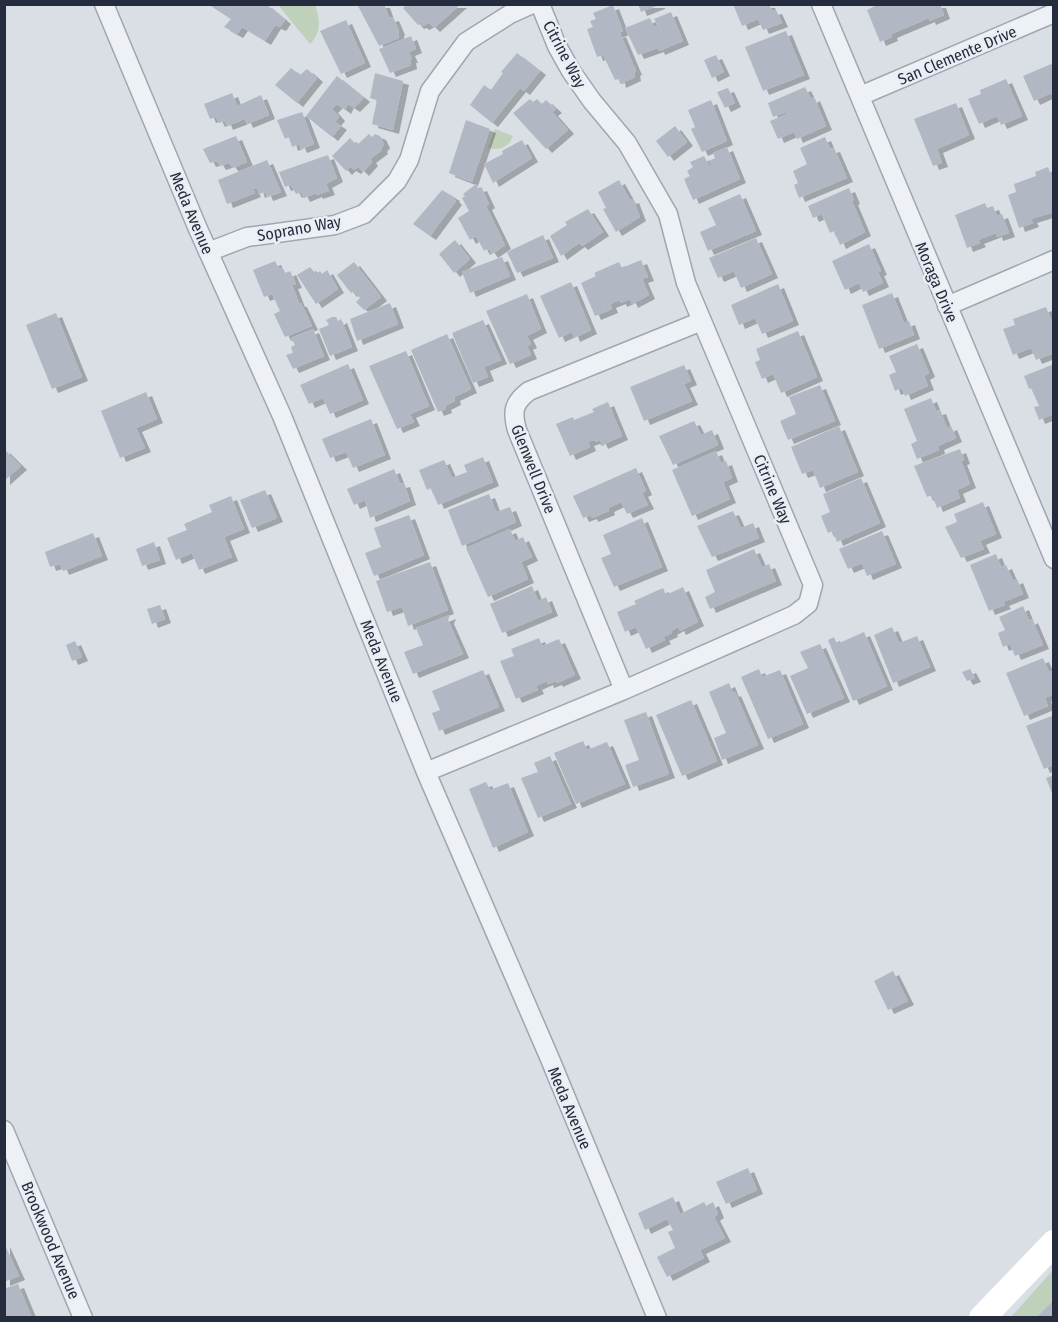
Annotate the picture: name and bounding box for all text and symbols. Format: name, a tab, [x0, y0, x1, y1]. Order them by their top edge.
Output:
street label: Citrine Way	[539, 17, 591, 92]
street label: San Clemente Drive	[895, 22, 1020, 89]
street label: Meda Avenue	[166, 169, 217, 257]
street label: Soprano Way	[256, 212, 343, 245]
street label: Moraga Drive	[911, 239, 962, 325]
street label: Glenwell Drive	[507, 422, 560, 516]
street label: Citrine Way	[749, 452, 796, 527]
street label: Meda Avenue	[356, 617, 407, 705]
street label: Meda Avenue	[544, 1064, 595, 1152]
street label: Brookwood Avenue	[17, 1179, 84, 1302]

